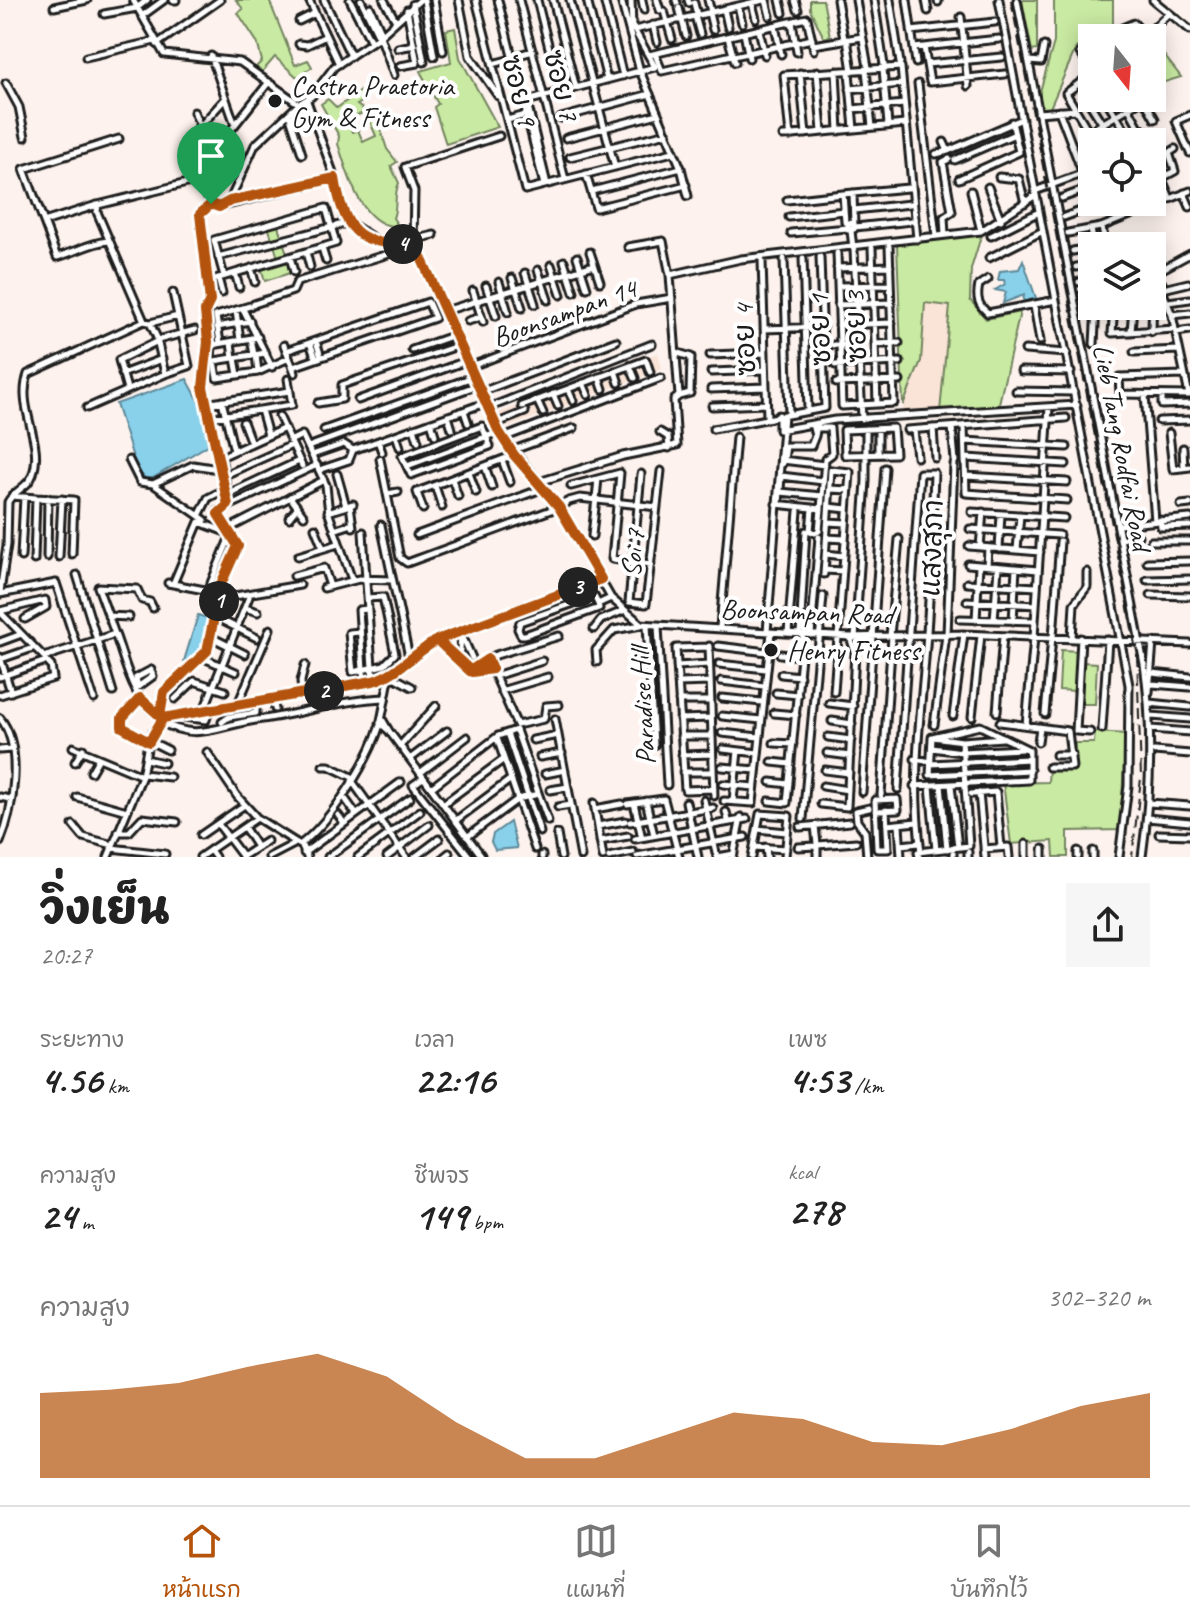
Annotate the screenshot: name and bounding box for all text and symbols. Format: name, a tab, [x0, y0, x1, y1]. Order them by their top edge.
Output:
north arrow	[1078, 24, 1166, 112]
map controls	[1078, 24, 1166, 320]
street label: ซอย 7	[536, 46, 587, 125]
street label: ซอย 9	[494, 51, 546, 131]
place label: Castra Praetoria Gym & Fitness	[291, 68, 455, 135]
marker: Castra Praetoria Gym & Fitness	[266, 92, 284, 110]
pin	[177, 122, 245, 204]
button: locate	[1078, 128, 1166, 216]
icon: arrive	[189, 134, 233, 178]
pin: 4	[383, 224, 423, 264]
text: 4	[398, 230, 408, 258]
button: layers	[1078, 232, 1166, 320]
street label: Boonsampan 14	[487, 269, 643, 355]
street label: ซอย 3	[837, 288, 874, 363]
street label: ซอย 1	[801, 292, 838, 366]
street label: ซอย 4	[726, 301, 763, 376]
street label: Lieb Tang Rodfai Road	[1085, 341, 1160, 557]
street label: แสงสุภา	[912, 499, 954, 597]
street label: Soi 7	[613, 526, 653, 579]
pin: 3	[558, 567, 598, 607]
text: 3	[573, 573, 583, 601]
pin: 1	[199, 581, 239, 621]
text: 1	[214, 587, 224, 615]
street label: Boonsampan Road	[720, 591, 898, 632]
place label: Henry Fitness	[787, 633, 922, 668]
street label: Paradise Hill	[622, 641, 663, 766]
marker: Henry Fitness	[762, 641, 780, 659]
pin: 2	[304, 671, 344, 711]
text: 2	[319, 677, 329, 705]
text: วิ่งเย็น	[40, 881, 169, 936]
button: share	[1066, 883, 1150, 967]
text: 20:27	[40, 939, 92, 972]
text: ระยะทาง	[40, 1026, 124, 1054]
text: เวลา	[414, 1026, 455, 1054]
text: เพซ	[788, 1026, 827, 1054]
text: 4.56	[40, 1055, 102, 1105]
text: 22:16	[414, 1055, 495, 1105]
text: 4:53	[788, 1055, 849, 1105]
text: km	[102, 1072, 129, 1100]
text: /km	[849, 1072, 883, 1100]
text: kcal	[788, 1158, 817, 1186]
text: ความสูง	[40, 1162, 116, 1190]
text: ชีพจร	[414, 1162, 469, 1190]
text: 278	[788, 1186, 842, 1236]
text: 24	[40, 1191, 76, 1241]
text: 149	[414, 1191, 468, 1241]
text: m	[76, 1208, 94, 1236]
text: bpm	[468, 1208, 503, 1236]
text: 302–320 m	[1047, 1281, 1150, 1314]
text: ความสูง	[40, 1291, 130, 1324]
tab: หน้าแรก	[162, 1519, 241, 1605]
tab: แผนที่	[566, 1519, 625, 1605]
tab: บันทึกไว้	[950, 1519, 1028, 1605]

